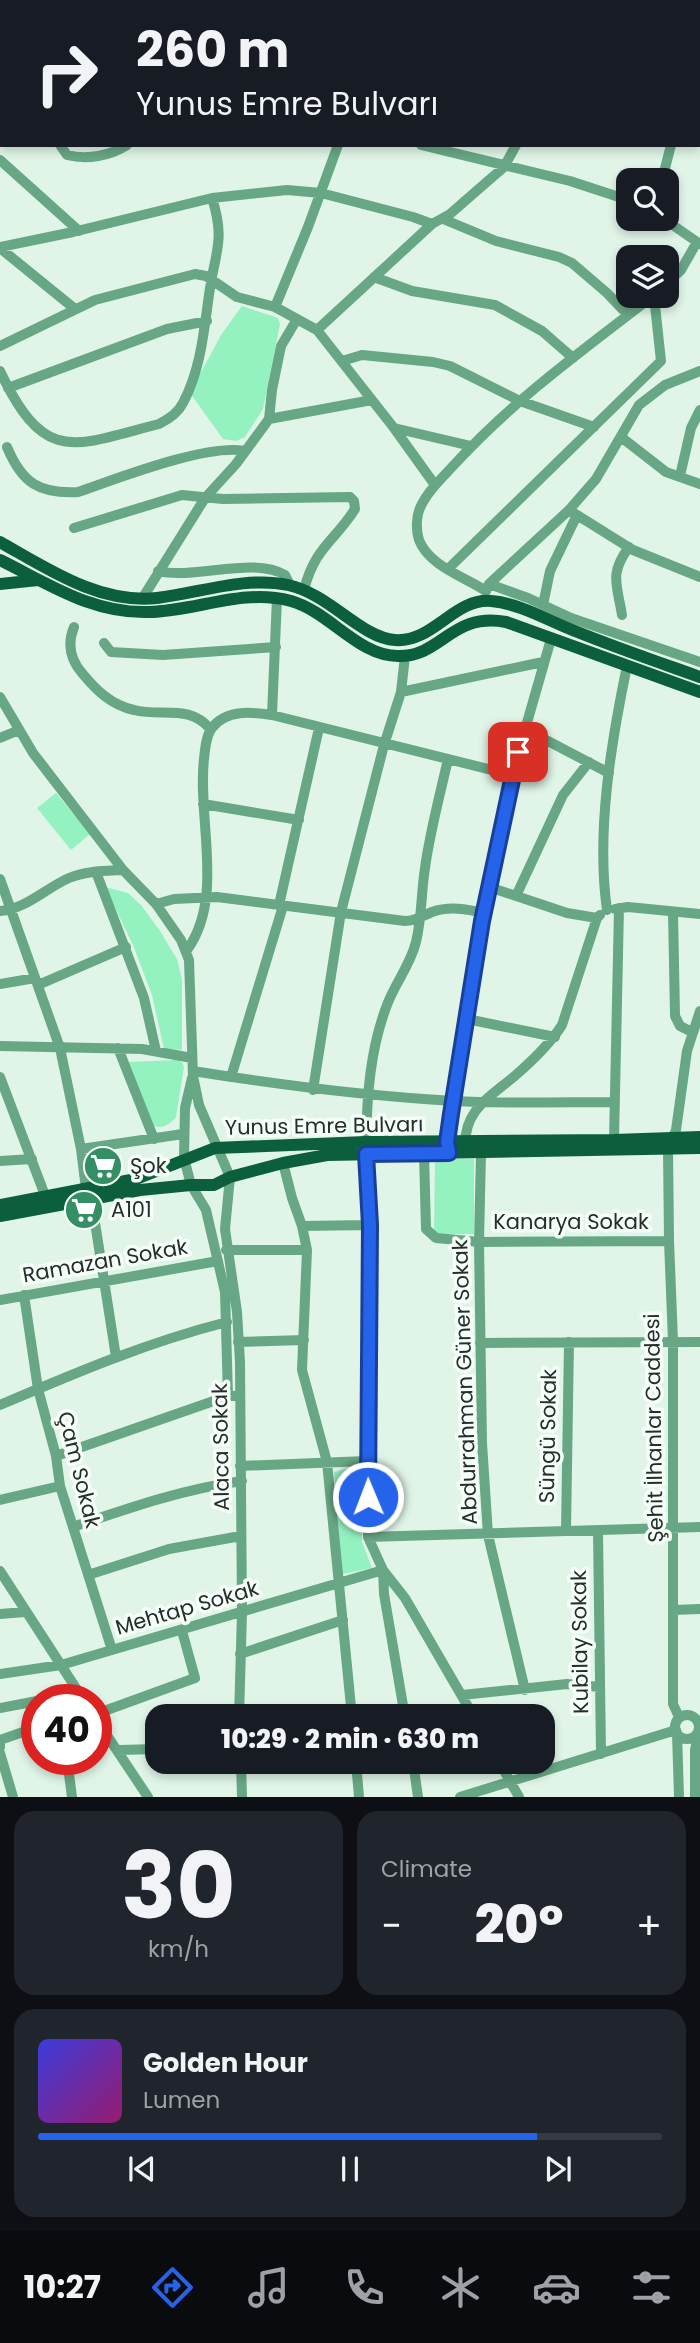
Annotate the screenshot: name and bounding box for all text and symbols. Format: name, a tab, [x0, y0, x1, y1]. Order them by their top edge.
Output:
text: 260 m	[136, 16, 289, 84]
icon: right	[21, 28, 112, 119]
text: Yunus Emre Bulvarı	[136, 81, 438, 126]
map controls	[616, 168, 679, 308]
button: search	[616, 168, 679, 231]
button: layers	[616, 245, 679, 308]
pin	[488, 722, 548, 782]
icon: arrive	[499, 733, 537, 771]
street label: Yunus Emre Bulvarı	[225, 1109, 423, 1142]
supermarket icon: Şok	[82, 1145, 124, 1187]
place label: Şok	[130, 1151, 167, 1180]
supermarket icon: A101	[63, 1189, 105, 1231]
place label: A101	[111, 1195, 152, 1224]
street label: Kanarya Sokak	[493, 1207, 649, 1236]
street label: Ramazan Sokak	[20, 1232, 190, 1289]
street label: Abdurrahman Güner Sokak	[445, 1239, 484, 1525]
street label: Şehit İlhanlar Caddesi	[637, 1313, 670, 1543]
street label: Süngü Sokak	[532, 1369, 563, 1503]
street label: Alaca Sokak	[205, 1383, 236, 1511]
street label: Çam Sokak	[51, 1409, 108, 1531]
position arrow	[331, 1460, 405, 1534]
street label: Kubilay Sokak	[564, 1570, 595, 1714]
street label: Mehtap Sokak	[112, 1573, 262, 1642]
speed limit sign: 40	[21, 1684, 112, 1775]
text: 10:29 · 2 min · 630 m	[221, 1721, 479, 1757]
text: 30	[121, 1822, 236, 1950]
text: Climate	[381, 1853, 472, 1885]
text: 20°	[475, 1888, 563, 1961]
text: −	[381, 1899, 402, 1952]
text: +	[636, 1899, 662, 1952]
text: km/h	[148, 1933, 209, 1965]
text: Golden Hour	[143, 2045, 308, 2081]
text: Lumen	[143, 2084, 220, 2116]
icon: previous	[123, 2150, 161, 2188]
icon: pause	[331, 2150, 369, 2188]
icon: next	[539, 2150, 577, 2188]
icon: directions	[148, 2263, 197, 2312]
icon: music	[244, 2263, 293, 2312]
icon: phone	[340, 2263, 389, 2312]
icon: climate	[436, 2263, 485, 2312]
icon: car	[532, 2263, 581, 2312]
icon: filters	[627, 2263, 676, 2312]
text: 10:27	[23, 2264, 101, 2309]

